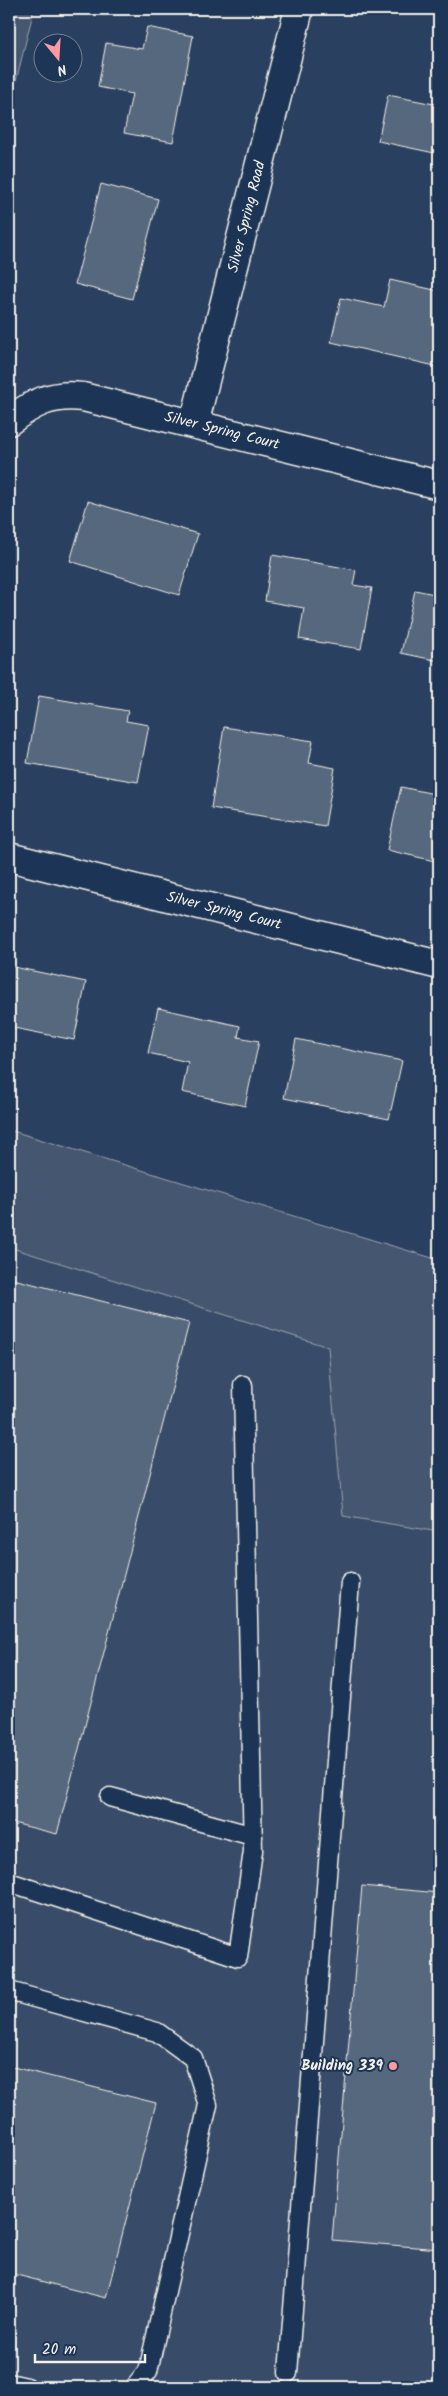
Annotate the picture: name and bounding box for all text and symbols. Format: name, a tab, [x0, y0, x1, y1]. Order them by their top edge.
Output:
north arrow	[32, 32, 82, 82]
text: N	[54, 58, 69, 81]
street label: Silver Spring Road	[222, 158, 273, 275]
street label: Silver Spring Court	[162, 405, 282, 457]
street label: Silver Spring Court	[164, 885, 284, 937]
place label: Building 339	[301, 2054, 383, 2078]
marker: Building 339	[387, 2060, 399, 2072]
scale bar	[35, 2331, 145, 2363]
text: 20 m	[42, 2338, 76, 2362]

